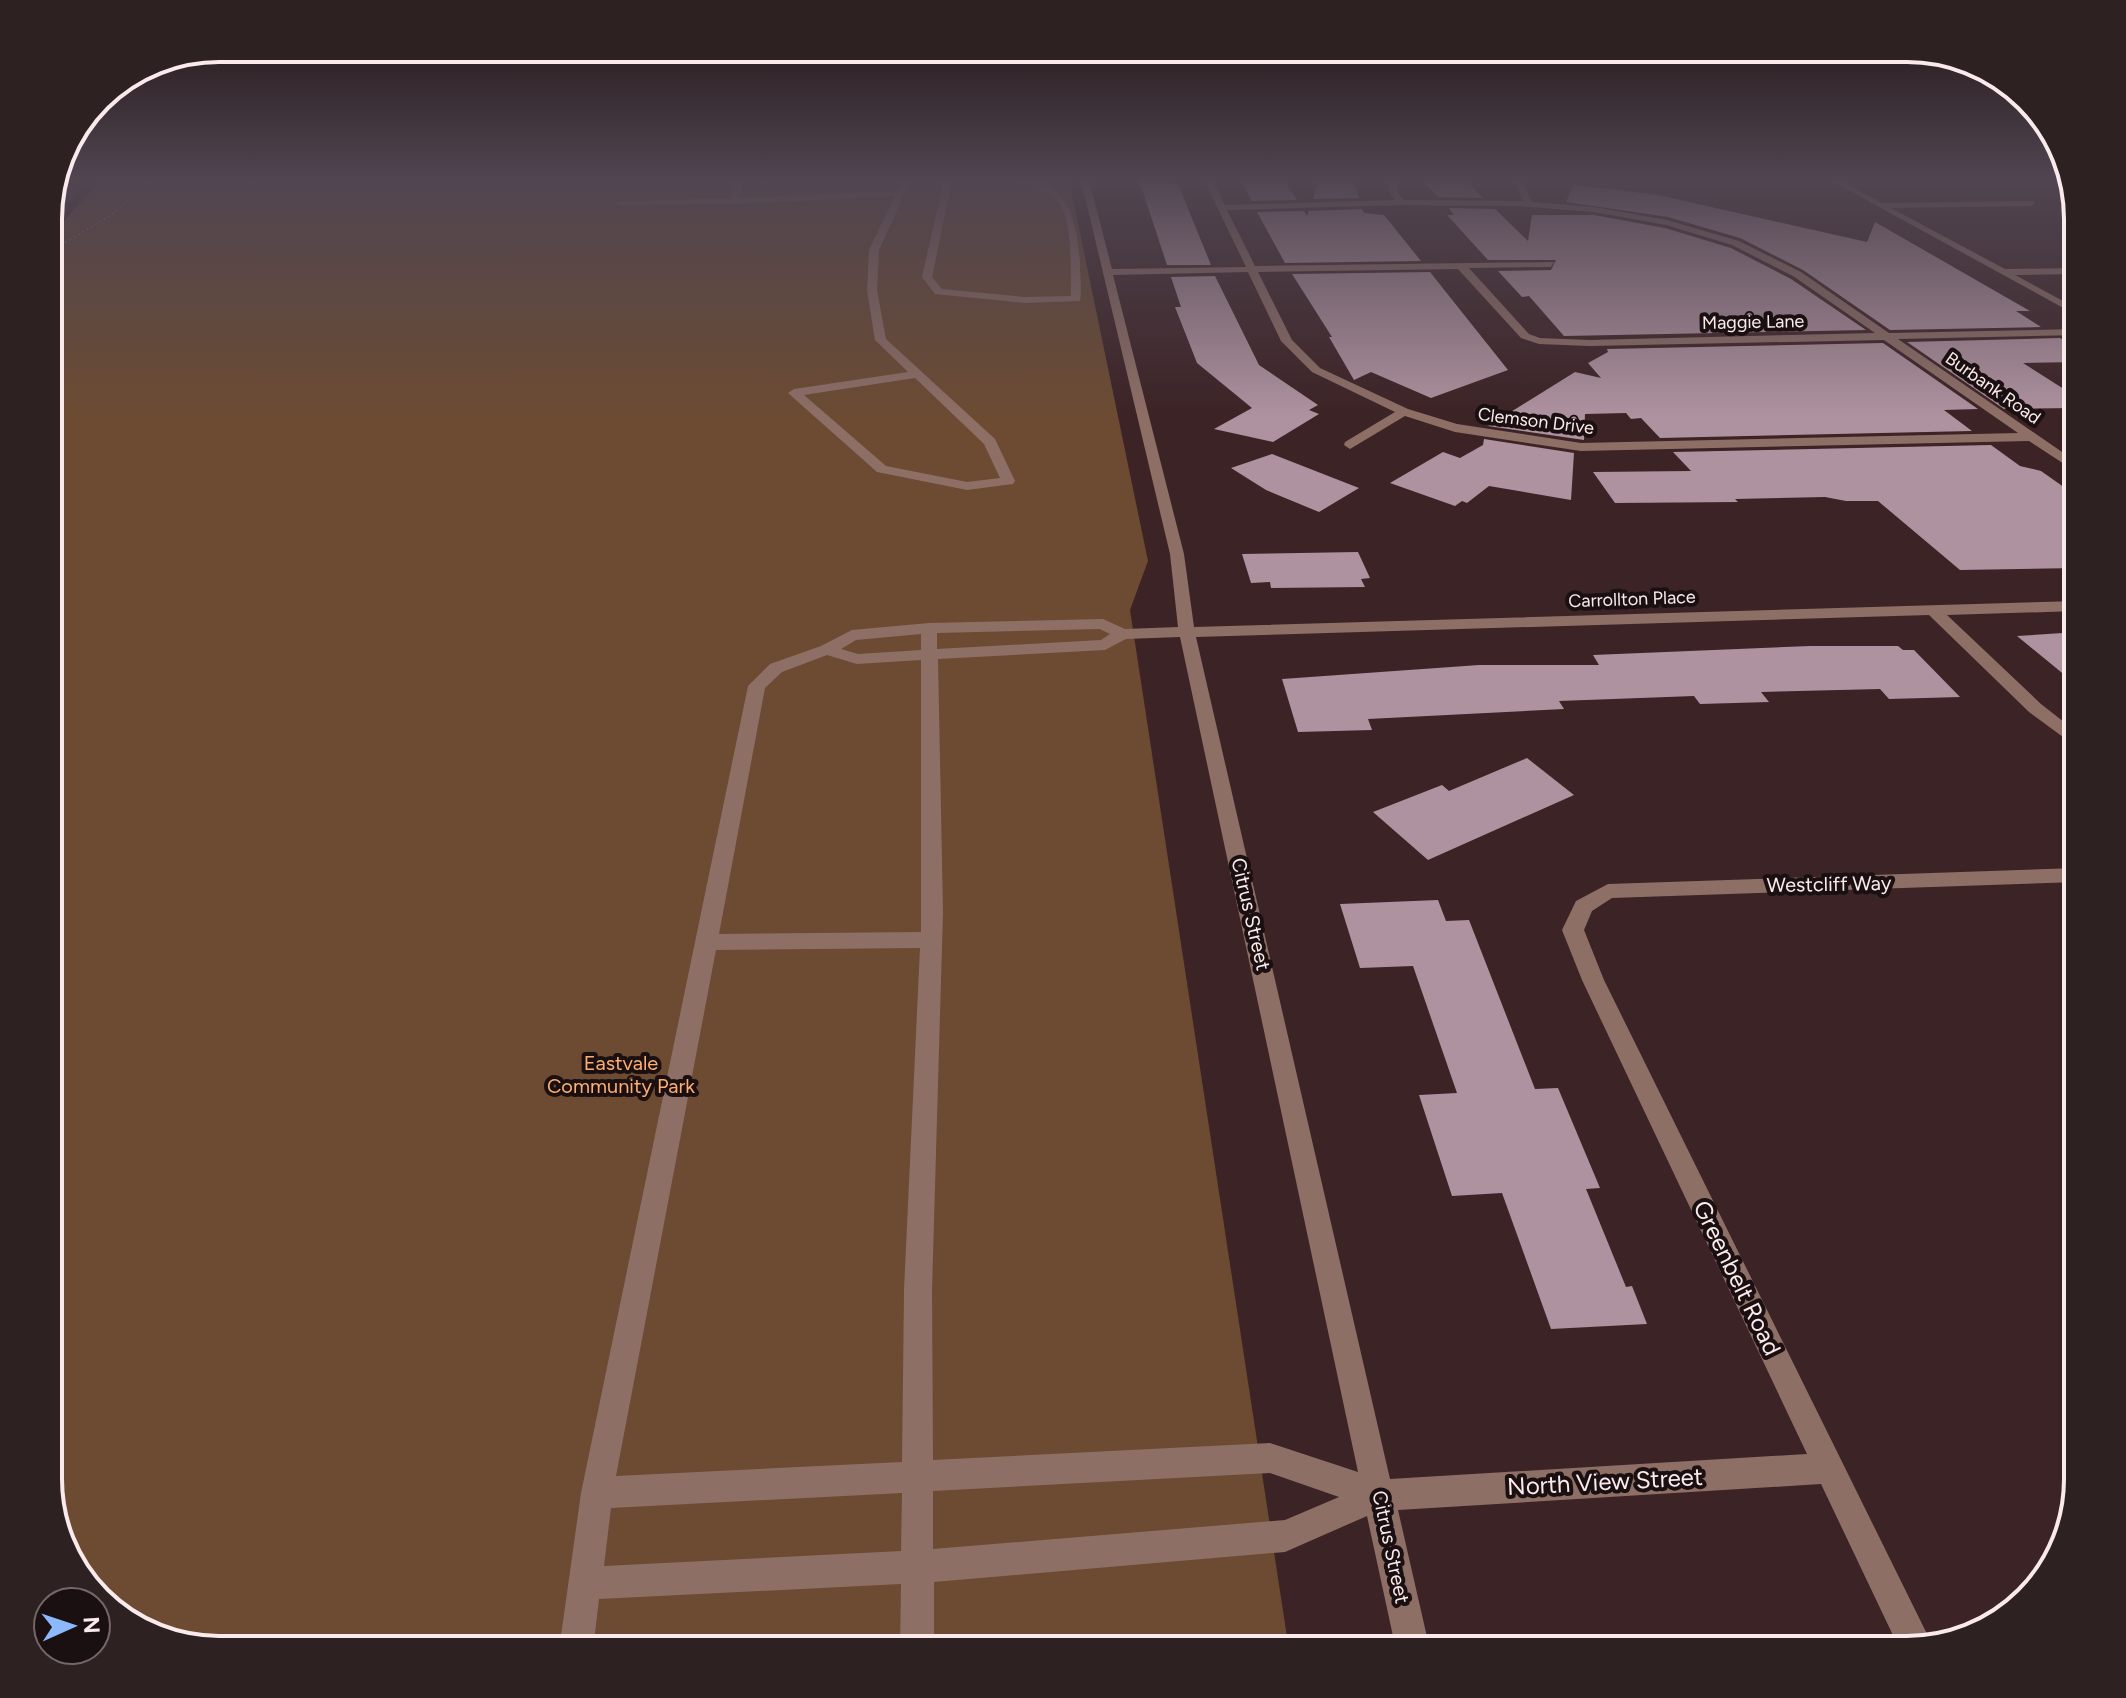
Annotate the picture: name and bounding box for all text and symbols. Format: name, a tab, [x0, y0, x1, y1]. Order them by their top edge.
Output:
street label: Maggie Lane	[1702, 310, 1805, 334]
street label: Burbank Road	[1941, 347, 2045, 429]
street label: Clemson Drive	[1477, 403, 1596, 439]
street label: Carrollton Place	[1568, 586, 1696, 612]
street label: Citrus Street	[1226, 855, 1276, 973]
street label: Westcliff Way	[1766, 871, 1892, 897]
park label: Eastvale Community Park	[547, 1051, 695, 1098]
street label: Greenbelt Road	[1687, 1196, 1787, 1360]
street label: North View Street	[1506, 1462, 1704, 1501]
street label: Citrus Street	[1367, 1488, 1415, 1606]
north arrow	[32, 1586, 112, 1666]
text: N	[78, 1616, 105, 1634]

